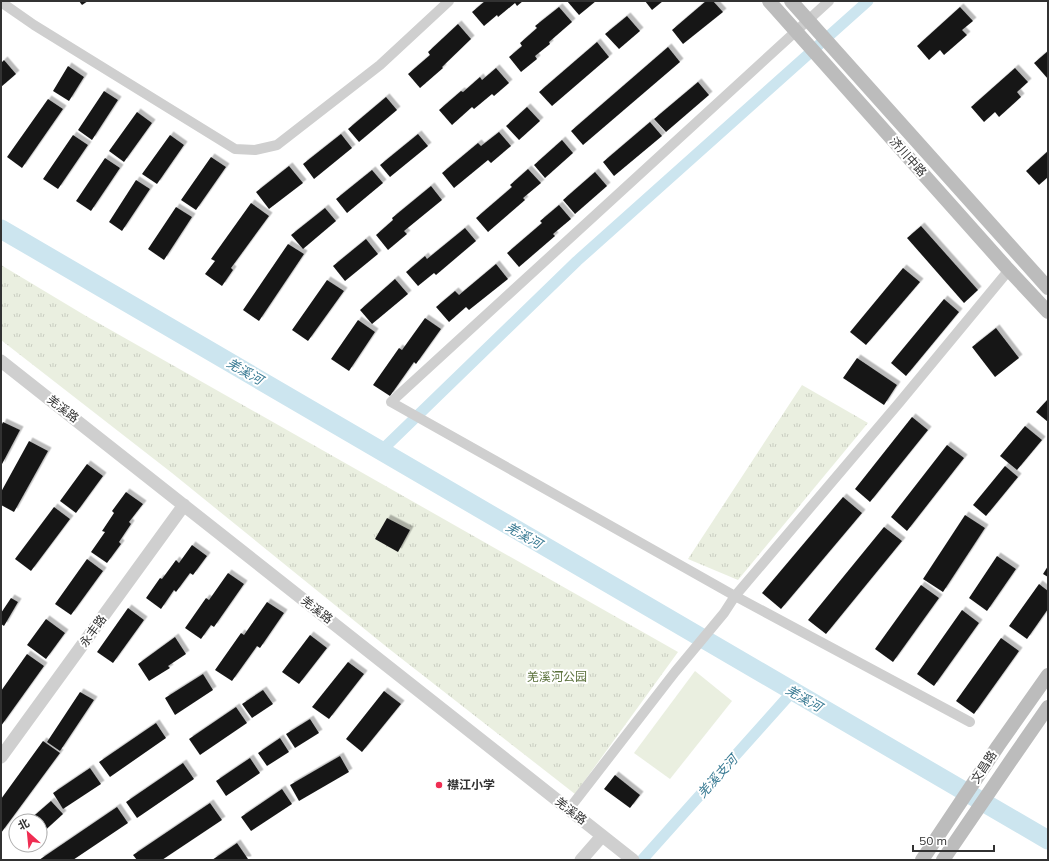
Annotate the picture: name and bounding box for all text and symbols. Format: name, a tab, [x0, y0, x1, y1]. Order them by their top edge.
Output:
street label: 济川中路	[887, 134, 930, 180]
water label: 羌溪河	[224, 354, 268, 389]
street label: 羌溪路	[45, 392, 82, 426]
water label: 羌溪河	[503, 518, 547, 553]
street label: 羌溪路	[299, 593, 336, 627]
street label: 永丰路	[76, 612, 109, 650]
park label: 羌溪河公园	[527, 669, 587, 684]
water label: 羌溪河	[783, 681, 827, 716]
street label: 文昌路	[967, 748, 1000, 786]
water label: 羌溪支河	[694, 749, 742, 801]
place label: 襟江小学	[447, 777, 495, 792]
marker: 襟江小学	[434, 780, 444, 790]
street label: 羌溪路	[553, 794, 590, 828]
north arrow	[8, 813, 48, 853]
text: 北	[15, 815, 32, 833]
scale bar	[913, 827, 994, 853]
text: 50 m	[919, 833, 947, 848]

